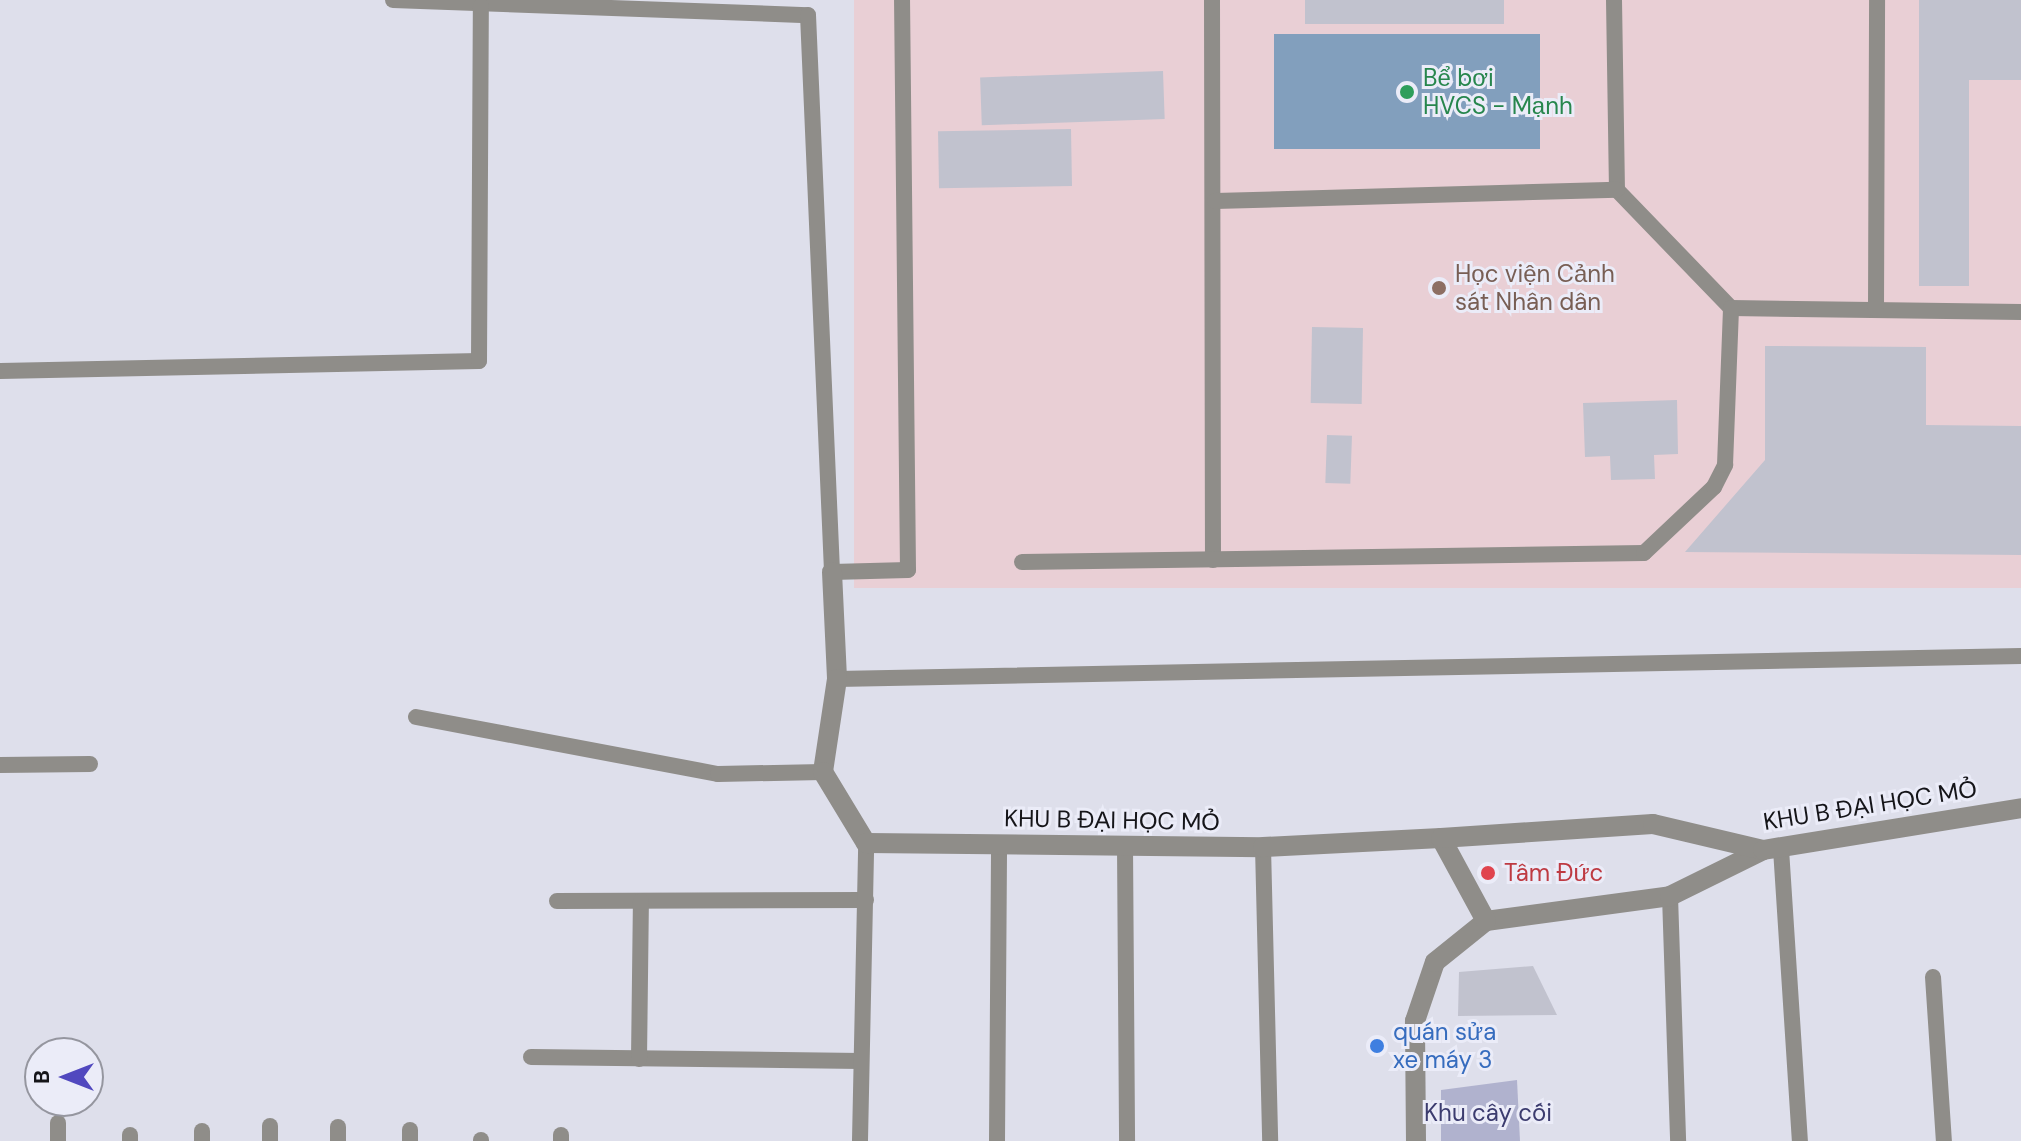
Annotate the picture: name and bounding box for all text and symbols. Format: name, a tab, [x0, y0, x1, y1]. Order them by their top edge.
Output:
place label: Bể bơi HVCS - Mạnh	[1423, 64, 1573, 120]
marker: Bể bơi HVCS - Mạnh	[1398, 83, 1416, 101]
place label: Học viện Cảnh sát Nhân dân	[1455, 260, 1615, 316]
marker: Học viện Cảnh sát Nhân dân	[1430, 279, 1448, 297]
street label: KHU B ĐẠI HỌC MỎ	[1761, 774, 1979, 836]
street label: KHU B ĐẠI HỌC MỎ	[1004, 804, 1220, 836]
place label: Tâm Đức	[1504, 859, 1603, 887]
marker: Tâm Đức	[1479, 864, 1497, 882]
place label: quán sửa xe máy 3	[1393, 1018, 1496, 1074]
north arrow	[24, 1037, 104, 1117]
marker: quán sửa xe máy 3	[1368, 1037, 1386, 1055]
text: B	[27, 1070, 56, 1084]
park label: Khu cây cối	[1424, 1099, 1552, 1127]

